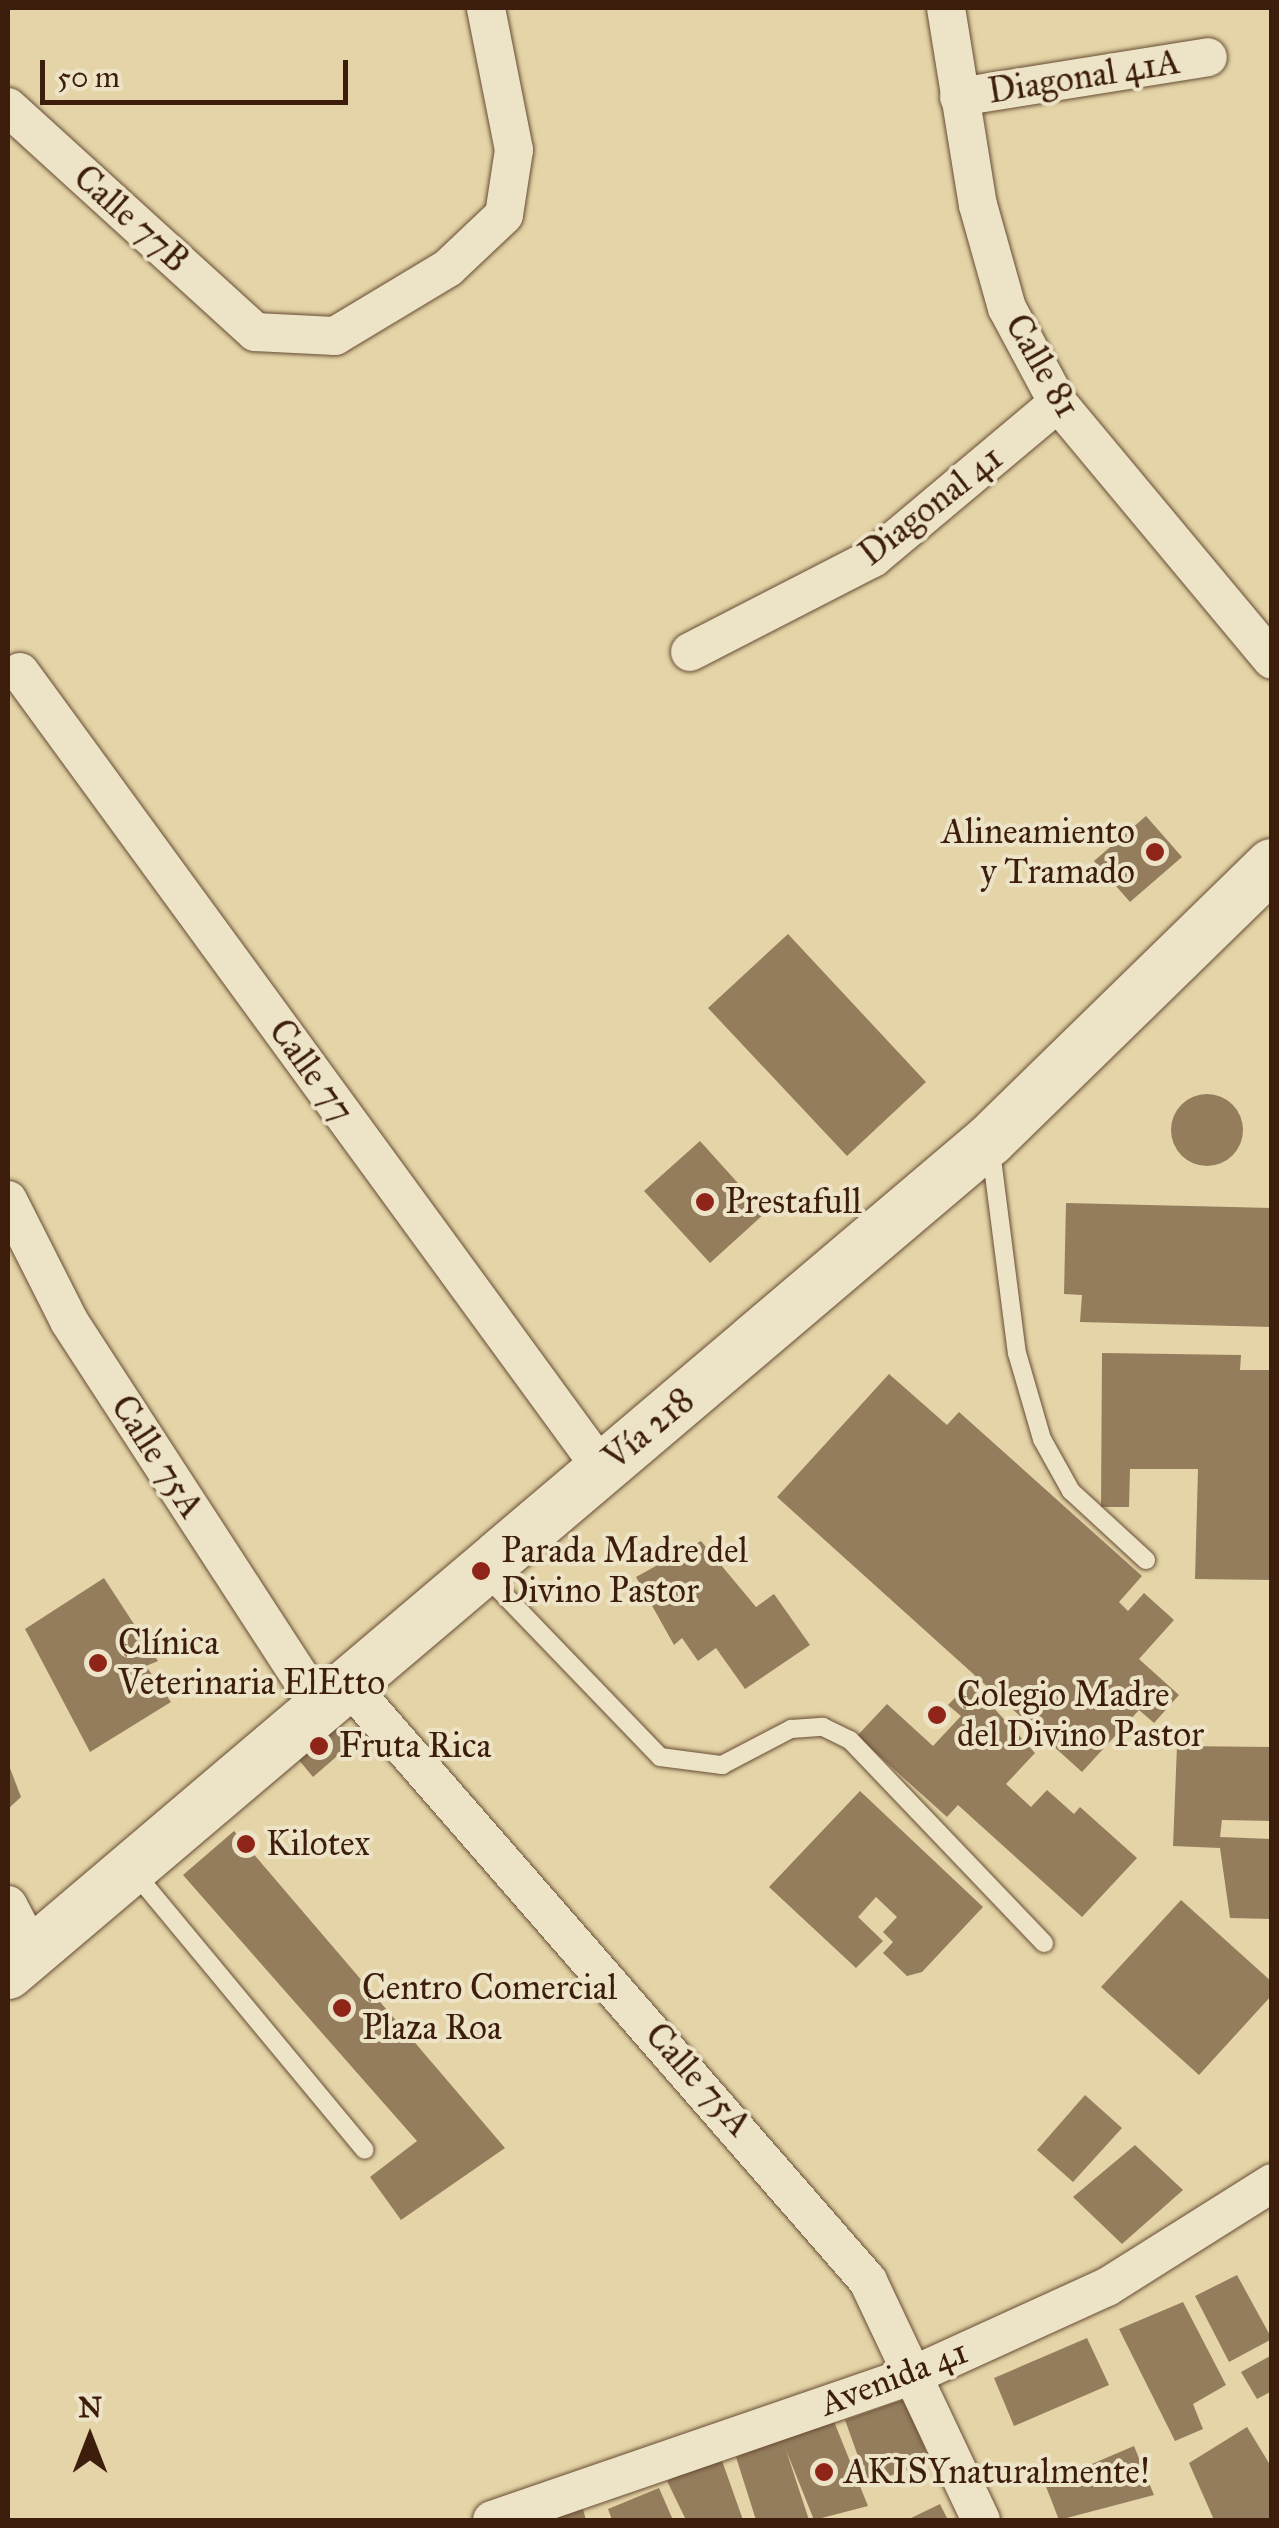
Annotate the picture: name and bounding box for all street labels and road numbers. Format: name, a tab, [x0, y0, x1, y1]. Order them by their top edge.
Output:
street label: Diagonal 41A	[985, 41, 1183, 113]
street label: Calle 77B	[65, 157, 197, 281]
street label: Calle 81	[996, 307, 1088, 425]
street label: Diagonal 41	[851, 437, 1011, 575]
street label: Calle 77	[260, 1011, 362, 1131]
street label: Vía 218	[595, 1379, 703, 1479]
street label: Calle 75A	[102, 1388, 212, 1526]
street label: Calle 75A	[636, 2015, 760, 2145]
street label: Avenida 41	[814, 2331, 974, 2425]

